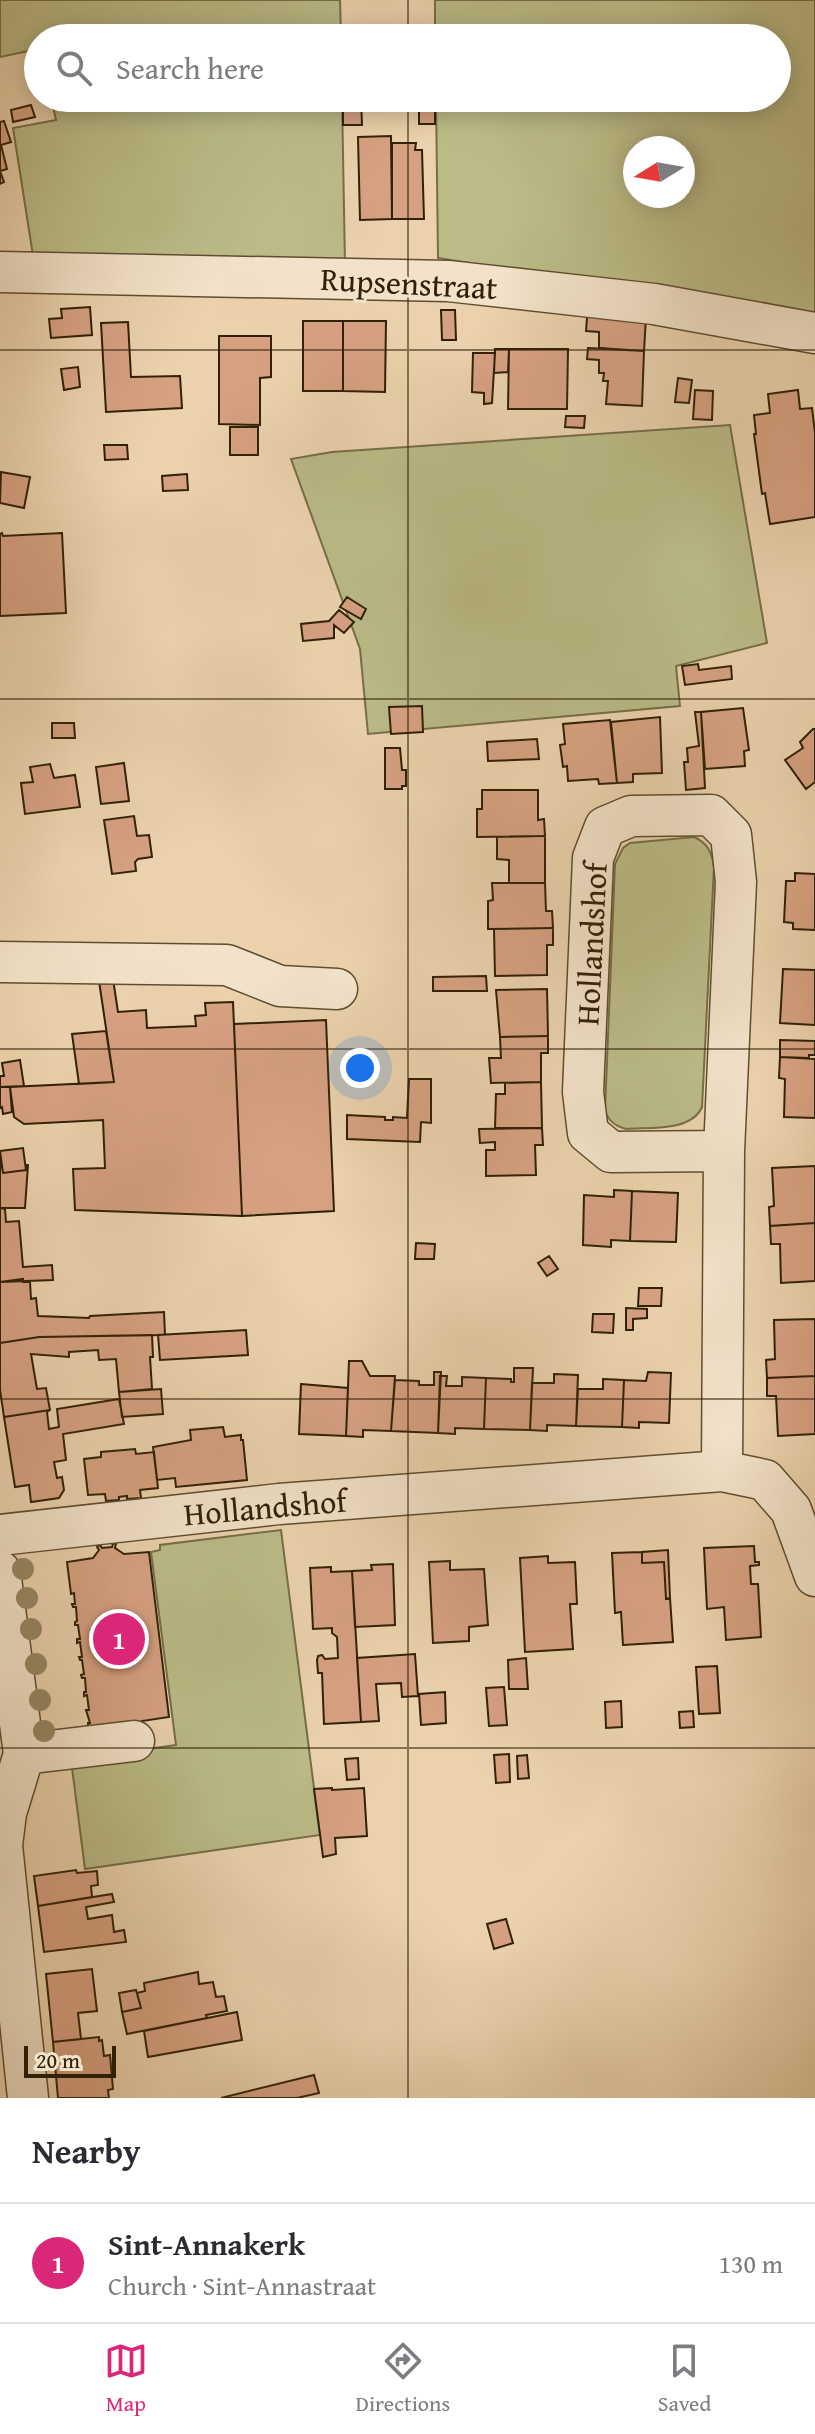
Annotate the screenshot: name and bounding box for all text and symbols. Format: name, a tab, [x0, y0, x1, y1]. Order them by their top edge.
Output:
search box	[24, 24, 791, 112]
icon: search	[52, 46, 96, 90]
text: Search here	[116, 46, 264, 90]
north arrow	[623, 136, 695, 208]
street label: Rupsenstraat	[319, 255, 499, 311]
street label: Hollandshof	[563, 858, 619, 1027]
your location	[340, 1048, 380, 1088]
street label: Hollandshof	[182, 1476, 352, 1538]
pin: 1	[93, 1609, 145, 1669]
scale bar	[24, 2042, 116, 2078]
text: 20 m	[36, 2044, 80, 2076]
text: Nearby	[32, 2126, 141, 2175]
text: Sint-Annakerk	[108, 2222, 305, 2266]
text: 1	[51, 2244, 65, 2283]
text: 130 m	[718, 2244, 783, 2283]
text: Church · Sint-Annastraat	[108, 2266, 376, 2305]
tab: Map	[104, 2339, 148, 2419]
tab: Directions	[356, 2339, 450, 2419]
tab: Saved	[658, 2339, 711, 2419]

